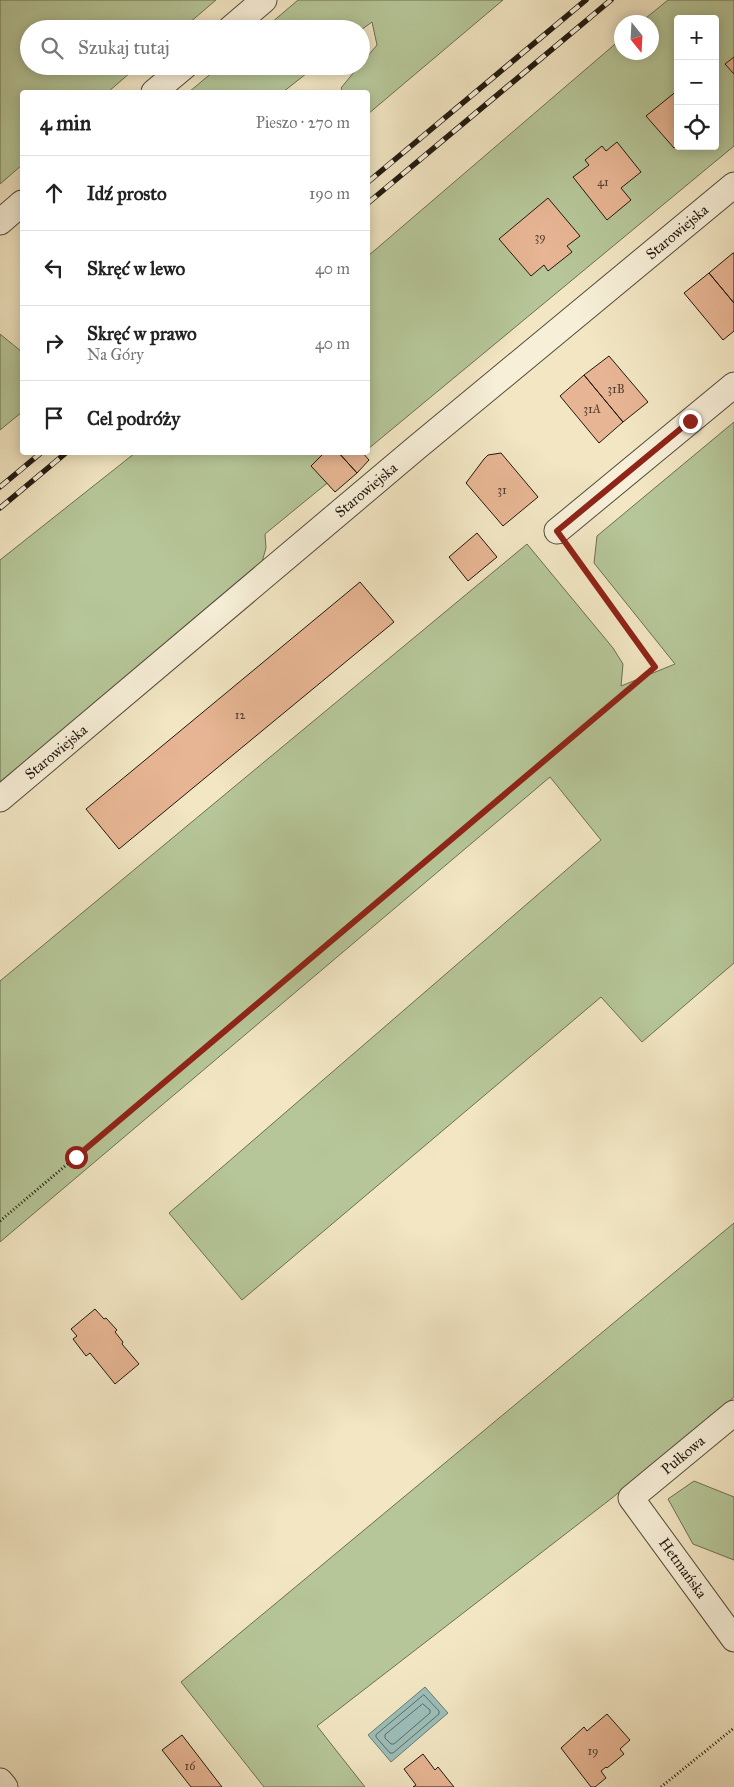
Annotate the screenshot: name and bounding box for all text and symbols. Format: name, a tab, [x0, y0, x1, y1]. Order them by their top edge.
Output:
north arrow	[614, 15, 659, 60]
map controls	[674, 15, 719, 150]
button: +	[674, 15, 719, 60]
search box	[20, 20, 370, 75]
icon: search	[38, 34, 66, 62]
text: Szukaj tutaj	[78, 36, 170, 59]
button: −	[674, 60, 719, 105]
button: locate	[674, 105, 719, 150]
text: 4 min	[40, 110, 91, 136]
text: Pieszo · 270 m	[256, 113, 350, 132]
house number: 41	[597, 175, 609, 189]
icon: ahead	[40, 179, 68, 207]
text: Idź prosto	[87, 182, 167, 205]
text: 190 m	[309, 184, 350, 203]
street label: Starowiejska	[642, 200, 712, 263]
house number: 39	[534, 230, 546, 244]
icon: left	[40, 254, 68, 282]
text: Skręć w lewo	[87, 257, 185, 280]
text: 40 m	[315, 259, 350, 278]
text: Skręć w prawo	[87, 322, 197, 345]
icon: right	[40, 329, 68, 357]
text: 40 m	[315, 334, 350, 353]
text: Na Góry	[87, 345, 144, 364]
house number: 31B	[607, 382, 625, 396]
house number: 31A	[583, 402, 601, 416]
icon: arrive	[40, 404, 68, 432]
text: Cel podróży	[87, 407, 180, 430]
route end	[679, 410, 702, 433]
street label: Starowiejska	[331, 458, 401, 521]
house number: 31	[497, 483, 507, 497]
house number: 12	[235, 708, 245, 722]
street label: Starowiejska	[21, 720, 91, 783]
route start	[65, 1146, 88, 1169]
street label: Pułkowa	[658, 1431, 709, 1478]
street label: Hetmańska	[655, 1534, 711, 1602]
house number: 19	[587, 1744, 599, 1758]
house number: 16	[185, 1759, 196, 1773]

